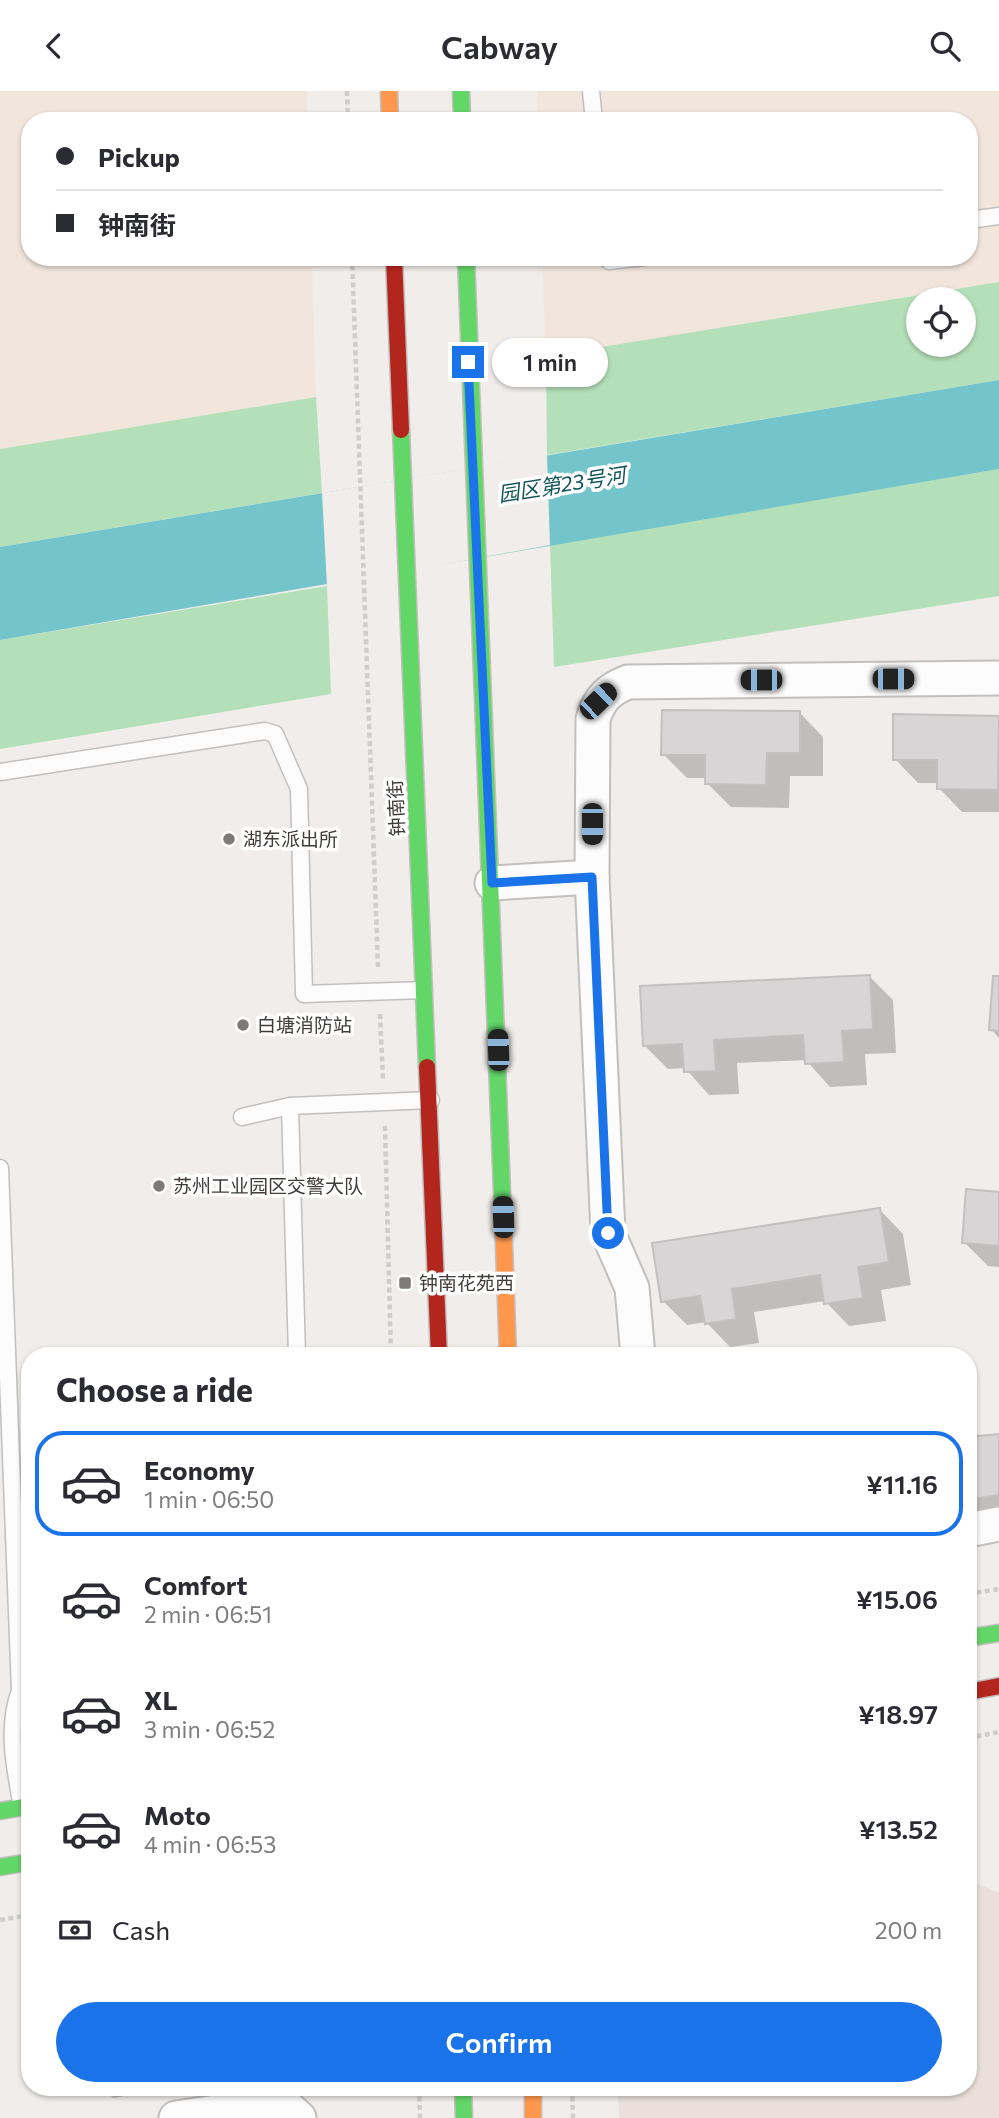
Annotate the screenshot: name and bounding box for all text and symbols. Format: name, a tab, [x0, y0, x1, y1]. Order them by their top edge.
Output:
text: Cabway	[441, 26, 558, 66]
icon: back	[35, 27, 73, 65]
icon: search	[926, 27, 964, 65]
text: Pickup	[98, 141, 180, 172]
text: 钟南街	[98, 209, 176, 240]
map controls	[906, 287, 976, 357]
button: locate	[906, 287, 976, 357]
callout: 1 min	[492, 337, 608, 387]
route end	[452, 346, 484, 378]
text: 1 min	[523, 348, 577, 376]
water label: 园区第23号河	[496, 460, 631, 506]
car	[873, 669, 915, 690]
car	[741, 670, 783, 691]
car	[576, 679, 621, 723]
street label: 钟南街	[383, 779, 408, 837]
car	[582, 803, 603, 845]
place label: 湖东派出所	[243, 827, 338, 850]
marker: 湖东派出所	[221, 831, 237, 847]
place label: 白塘消防站	[257, 1013, 352, 1036]
marker: 白塘消防站	[235, 1017, 251, 1033]
car	[487, 1029, 510, 1071]
place label: 苏州工业园区交警大队	[173, 1174, 363, 1197]
marker: 苏州工业园区交警大队	[151, 1178, 167, 1194]
car	[492, 1196, 515, 1238]
route start	[592, 1217, 624, 1249]
place label: 钟南花苑西	[419, 1271, 514, 1294]
marker: 钟南花苑西	[397, 1275, 413, 1291]
text: Choose a ride	[56, 1369, 253, 1409]
icon: car	[60, 1452, 123, 1515]
text: Economy	[144, 1454, 255, 1485]
text: ¥11.16	[866, 1468, 938, 1499]
text: 1 min · 06:50	[144, 1485, 274, 1513]
icon: car	[60, 1567, 123, 1630]
text: Comfort	[144, 1569, 247, 1600]
text: ¥15.06	[856, 1583, 938, 1614]
text: 2 min · 06:51	[144, 1600, 272, 1628]
icon: car	[60, 1682, 123, 1745]
text: XL	[144, 1684, 178, 1715]
text: ¥18.97	[858, 1698, 938, 1729]
text: 3 min · 06:52	[144, 1715, 275, 1743]
icon: car	[60, 1797, 123, 1860]
text: Moto	[144, 1799, 211, 1830]
text: ¥13.52	[859, 1813, 938, 1844]
text: 4 min · 06:53	[144, 1830, 276, 1858]
icon: cash	[56, 1911, 94, 1949]
text: Cash	[112, 1914, 170, 1945]
text: 200 m	[875, 1916, 942, 1944]
button: Confirm	[56, 2002, 942, 2082]

